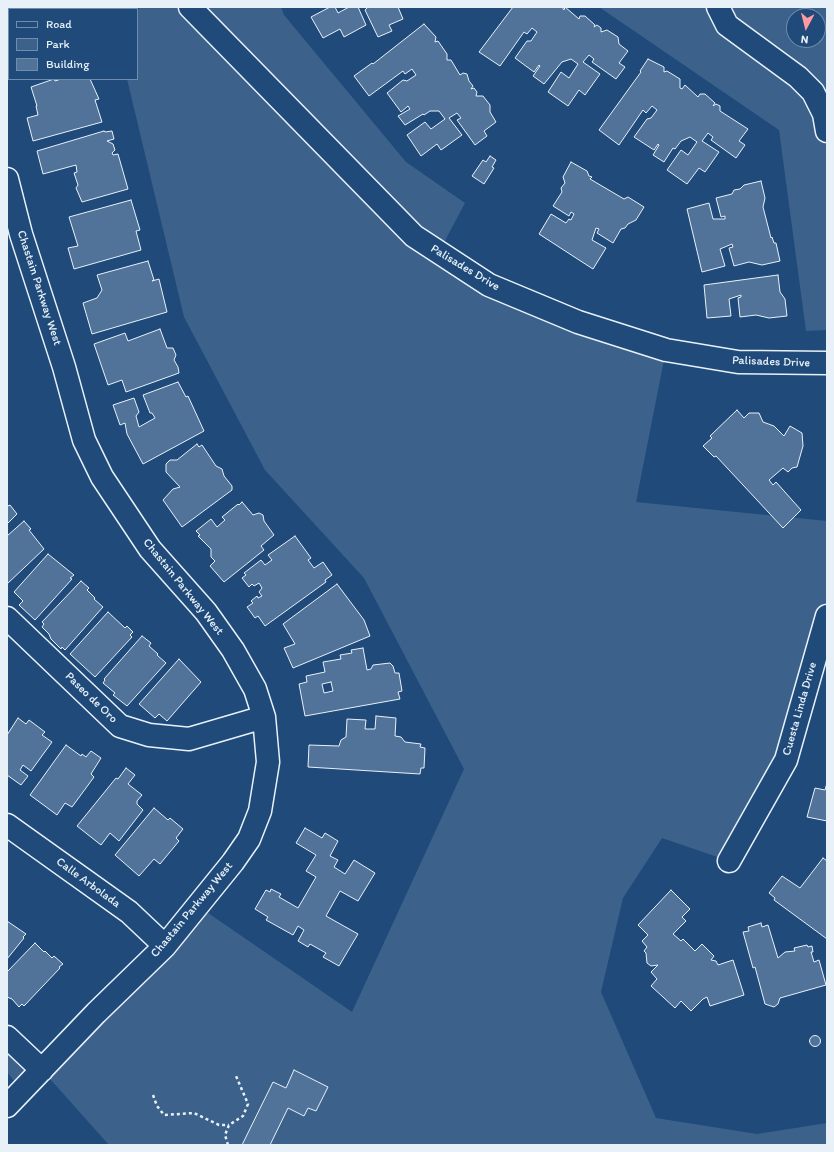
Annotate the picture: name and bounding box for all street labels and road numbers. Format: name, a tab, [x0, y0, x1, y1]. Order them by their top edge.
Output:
street label: Chastain Parkway West	[14, 229, 64, 347]
street label: Palisades Drive	[428, 242, 502, 294]
street label: Palisades Drive	[732, 353, 810, 371]
street label: Chastain Parkway West	[140, 536, 226, 638]
street label: Cuesta Linda Drive	[780, 661, 820, 757]
street label: Paseo de Oro	[62, 669, 120, 727]
street label: Calle Arbolada	[53, 855, 123, 911]
street label: Chastain Parkway West	[148, 859, 236, 961]

